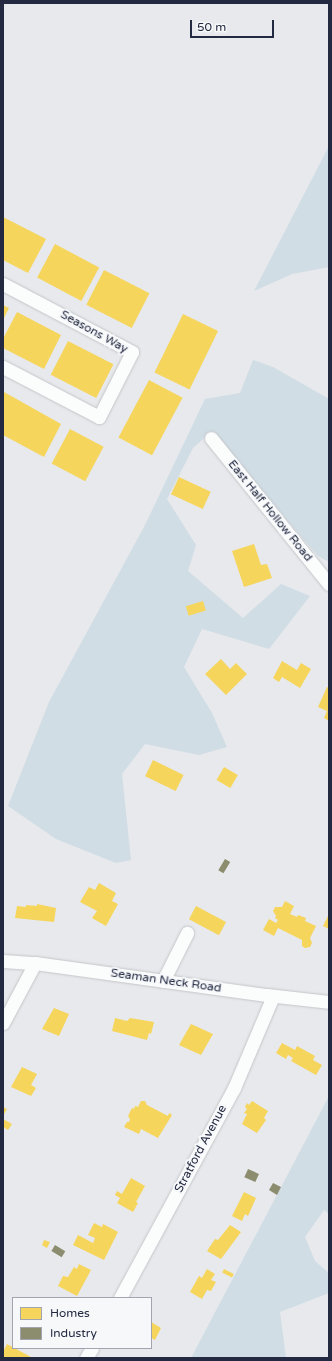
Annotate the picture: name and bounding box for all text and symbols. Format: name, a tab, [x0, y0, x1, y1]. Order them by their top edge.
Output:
scale bar	[192, 12, 276, 38]
text: 50 m	[197, 20, 226, 34]
street label: Seasons Way	[58, 308, 130, 356]
street label: East Half Hollow Road	[225, 457, 315, 565]
street label: Seaman Neck Road	[110, 966, 222, 996]
street label: Stratford Avenue	[172, 1103, 230, 1195]
legend	[12, 1297, 152, 1349]
text: Homes	[50, 1306, 90, 1320]
text: Industry	[50, 1326, 97, 1340]

